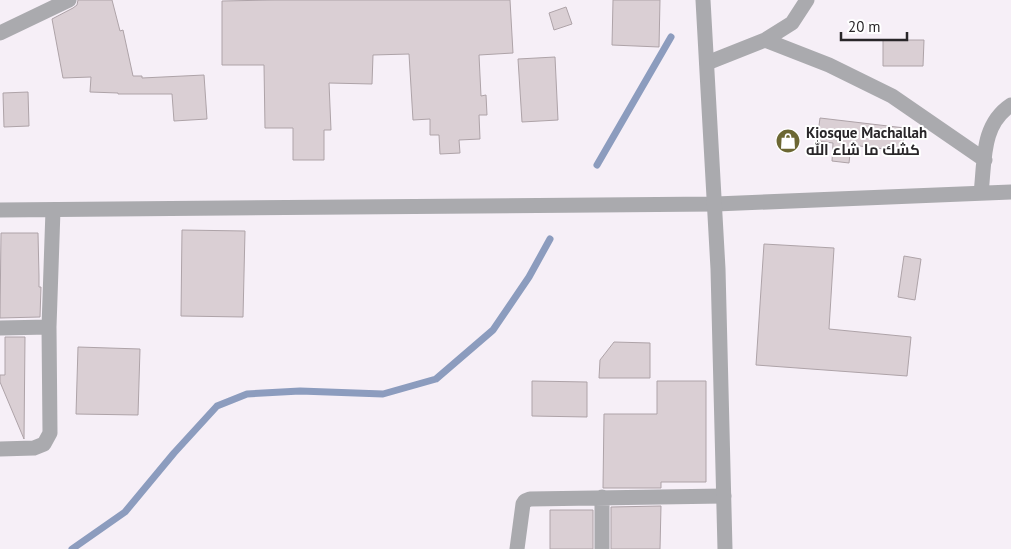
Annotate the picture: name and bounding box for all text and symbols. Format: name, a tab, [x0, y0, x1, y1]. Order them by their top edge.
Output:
scale bar	[841, 10, 907, 42]
text: 20 m	[848, 17, 881, 36]
place label: Kiosque Machallah كشك ما شاء الله	[806, 123, 927, 159]
shop icon: Kiosque Machallah كشك ما شاء الله	[775, 128, 801, 154]

